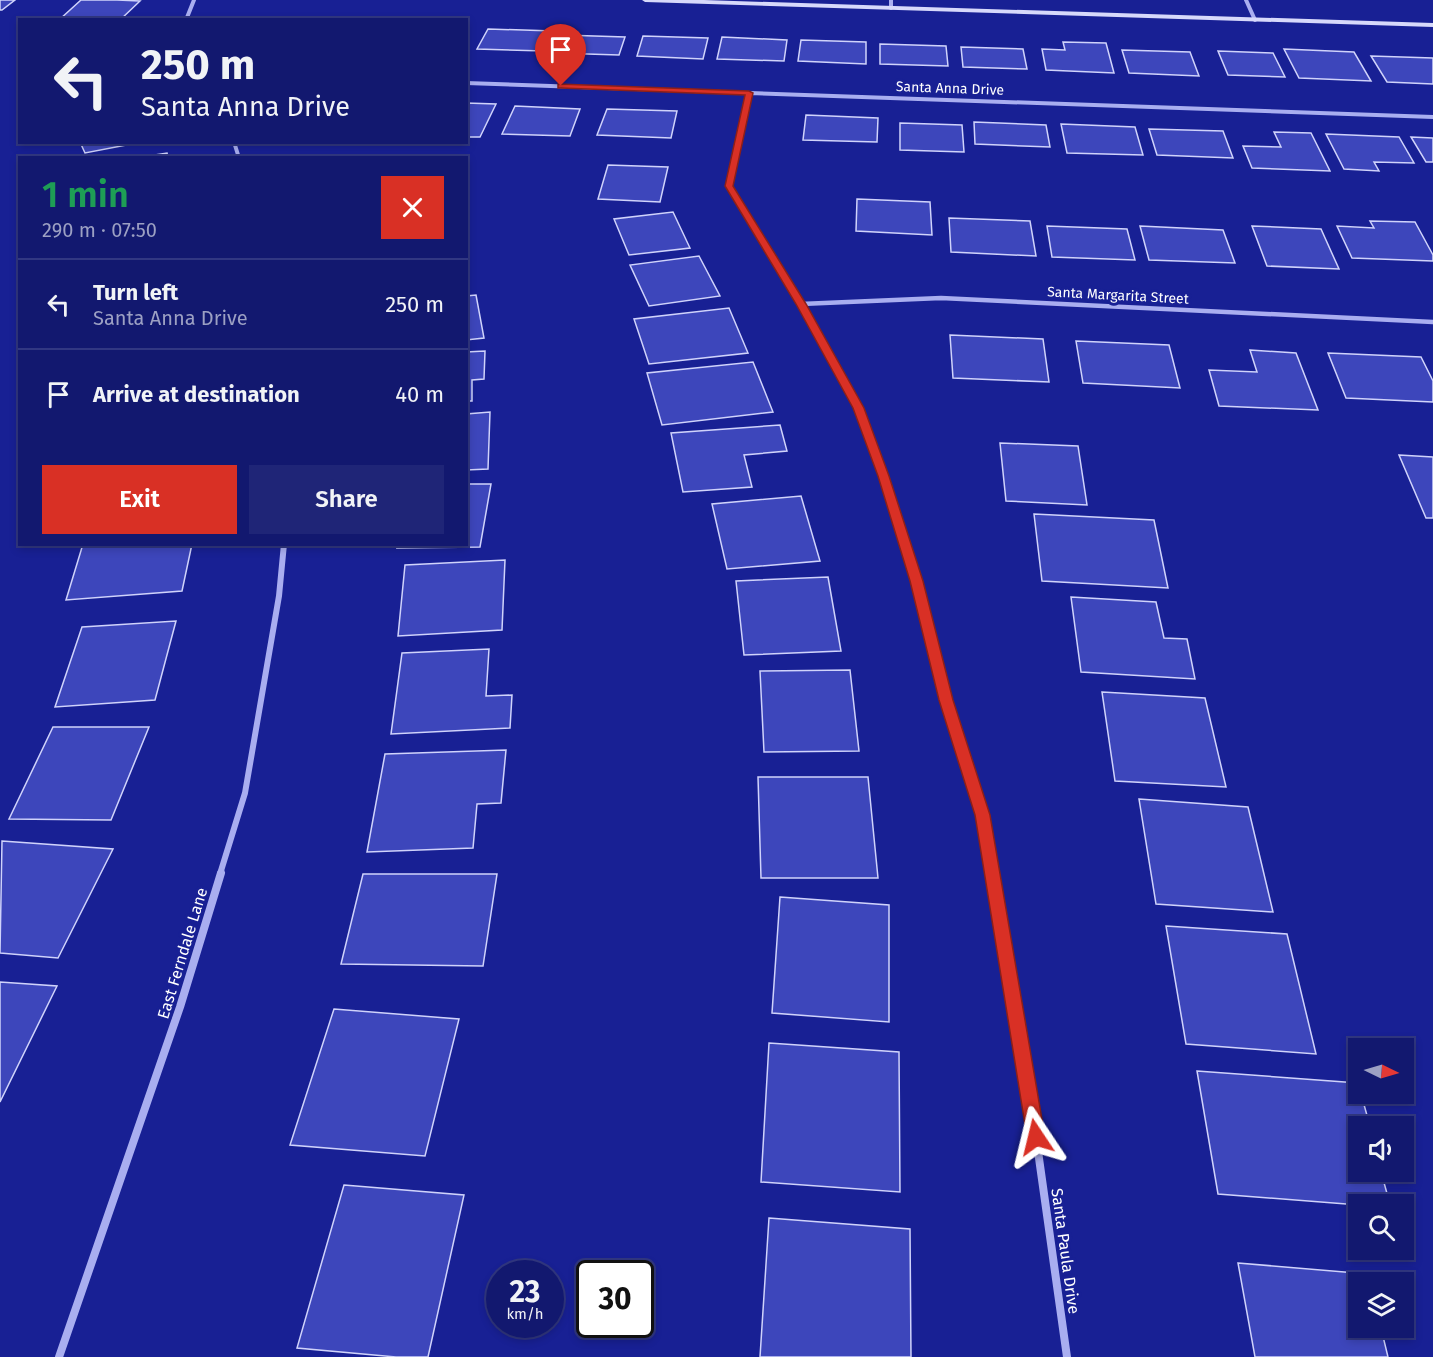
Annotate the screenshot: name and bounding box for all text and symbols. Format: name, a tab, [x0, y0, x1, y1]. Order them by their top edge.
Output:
pin	[535, 24, 586, 86]
icon: arrive	[544, 33, 577, 66]
text: 250 m	[141, 40, 255, 90]
icon: left	[42, 42, 120, 120]
street label: Santa Anna Drive	[896, 78, 1004, 99]
text: Santa Anna Drive	[141, 91, 350, 123]
text: 1 min	[42, 173, 129, 217]
button: close	[381, 176, 444, 239]
text: 290 m · 07:50	[42, 218, 157, 242]
text: Turn left	[93, 279, 178, 306]
street label: Santa Margarita Street	[1047, 283, 1190, 308]
icon: left	[42, 288, 75, 321]
text: 250 m	[385, 291, 444, 318]
text: Santa Anna Drive	[93, 306, 248, 330]
icon: arrive	[42, 378, 75, 411]
text: Arrive at destination	[93, 381, 300, 408]
text: 40 m	[395, 381, 444, 408]
button: Exit	[42, 465, 237, 534]
button: Share	[249, 465, 444, 534]
street label: East Ferndale Lane	[153, 885, 211, 1021]
north arrow	[1348, 1038, 1414, 1104]
map controls	[1348, 1038, 1414, 1338]
position arrow	[1004, 1105, 1068, 1169]
button: sound	[1348, 1116, 1414, 1182]
street label: Santa Paula Drive	[1047, 1187, 1084, 1315]
button: search	[1348, 1194, 1414, 1260]
speed limit sign: 30	[576, 1260, 654, 1338]
button: layers	[1348, 1272, 1414, 1338]
text: 23	[510, 1274, 540, 1310]
text: km/h	[506, 1305, 544, 1323]

